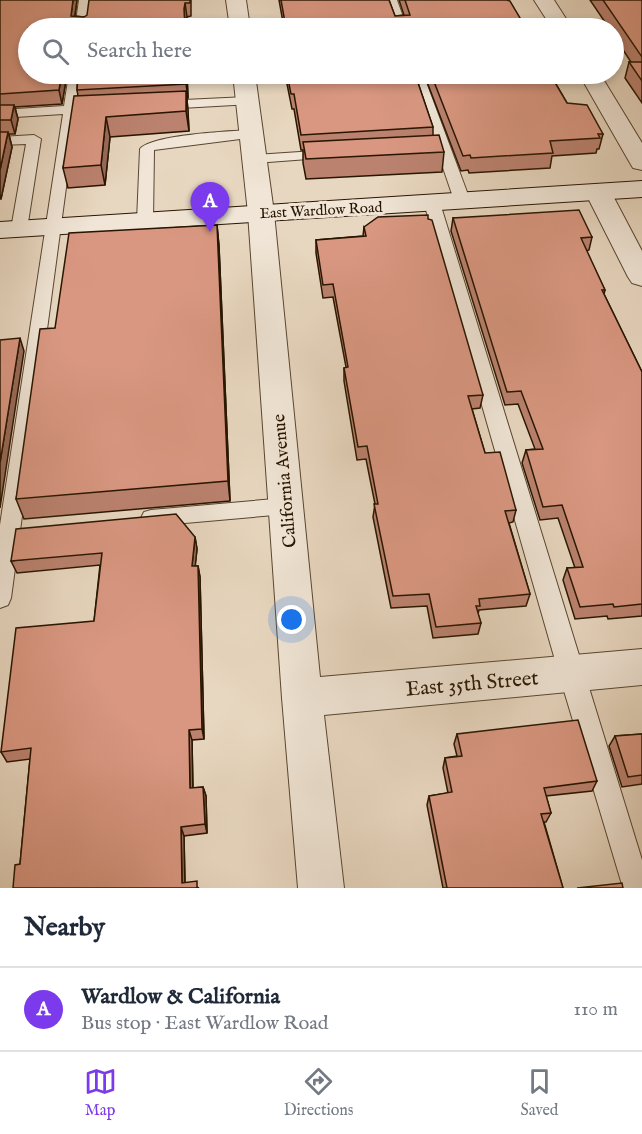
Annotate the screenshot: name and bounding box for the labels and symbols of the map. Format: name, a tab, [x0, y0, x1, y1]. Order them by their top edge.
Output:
pin: A	[190, 182, 230, 232]
street label: East Wardlow Road	[259, 198, 384, 223]
street label: California Avenue	[268, 413, 303, 549]
your location	[277, 605, 306, 634]
street label: East 35th Street	[405, 665, 540, 704]

